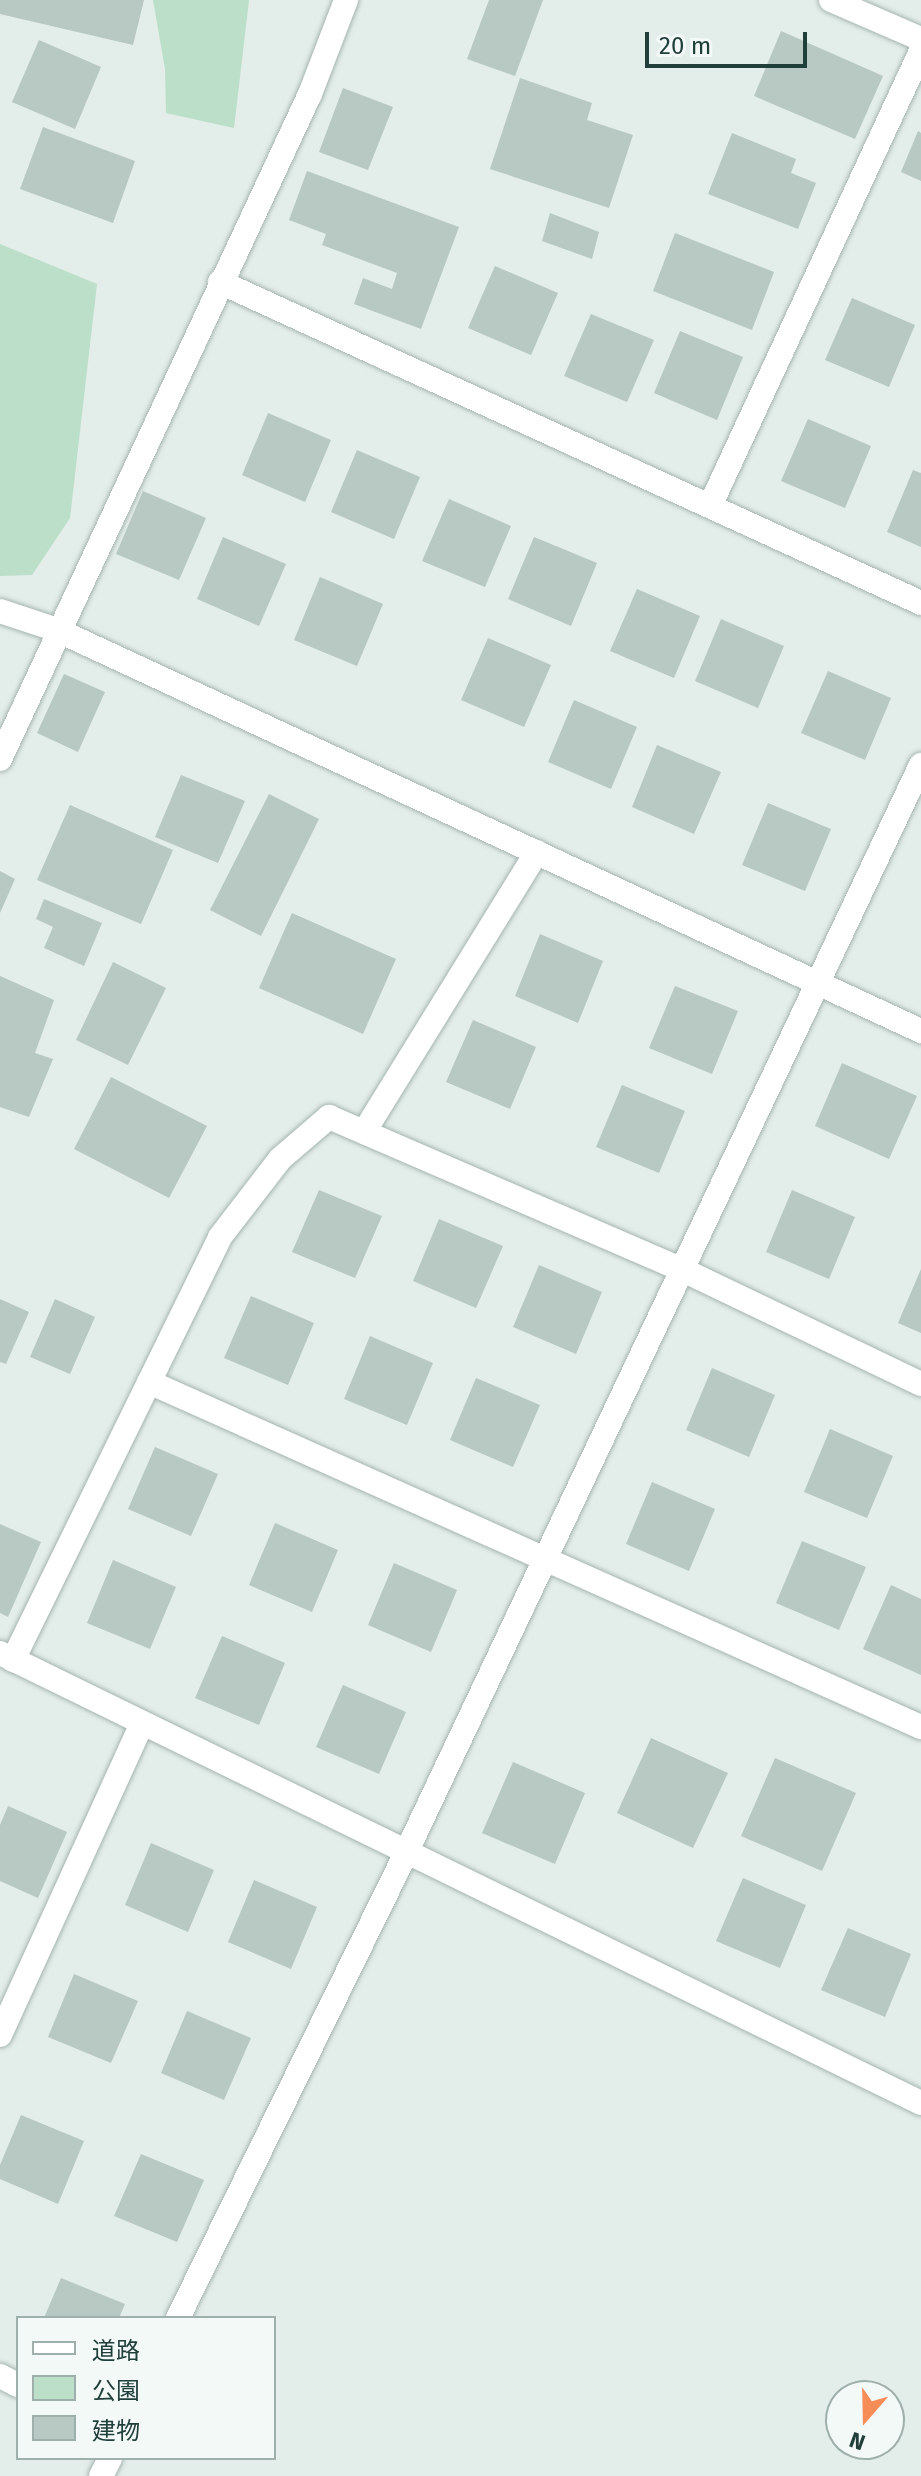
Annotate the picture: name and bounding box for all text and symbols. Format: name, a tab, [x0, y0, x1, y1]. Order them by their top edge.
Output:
scale bar	[649, 16, 811, 66]
text: 20 m	[659, 32, 711, 60]
legend	[16, 2316, 276, 2460]
text: 道路	[92, 2337, 140, 2365]
text: 公園	[92, 2377, 140, 2405]
north arrow	[825, 2380, 905, 2460]
text: 建物	[92, 2417, 140, 2445]
text: N	[846, 2426, 869, 2456]

